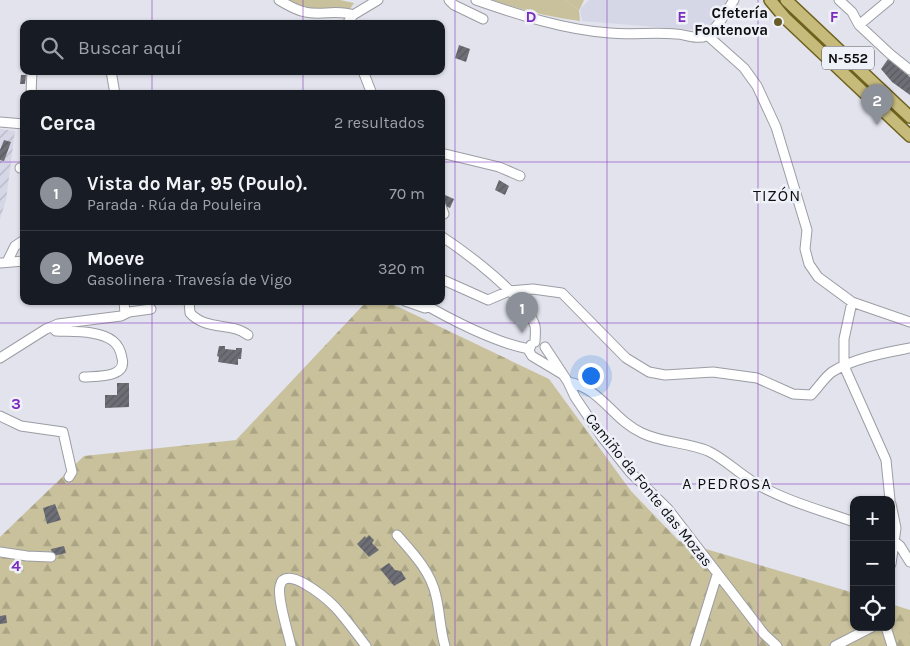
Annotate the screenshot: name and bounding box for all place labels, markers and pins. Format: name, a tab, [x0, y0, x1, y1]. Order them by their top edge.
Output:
place label: Cfetería Fontenova	[694, 4, 768, 39]
marker: Cfetería Fontenova	[772, 16, 784, 28]
pin: 2	[861, 84, 893, 125]
pin: 1	[506, 292, 538, 333]

